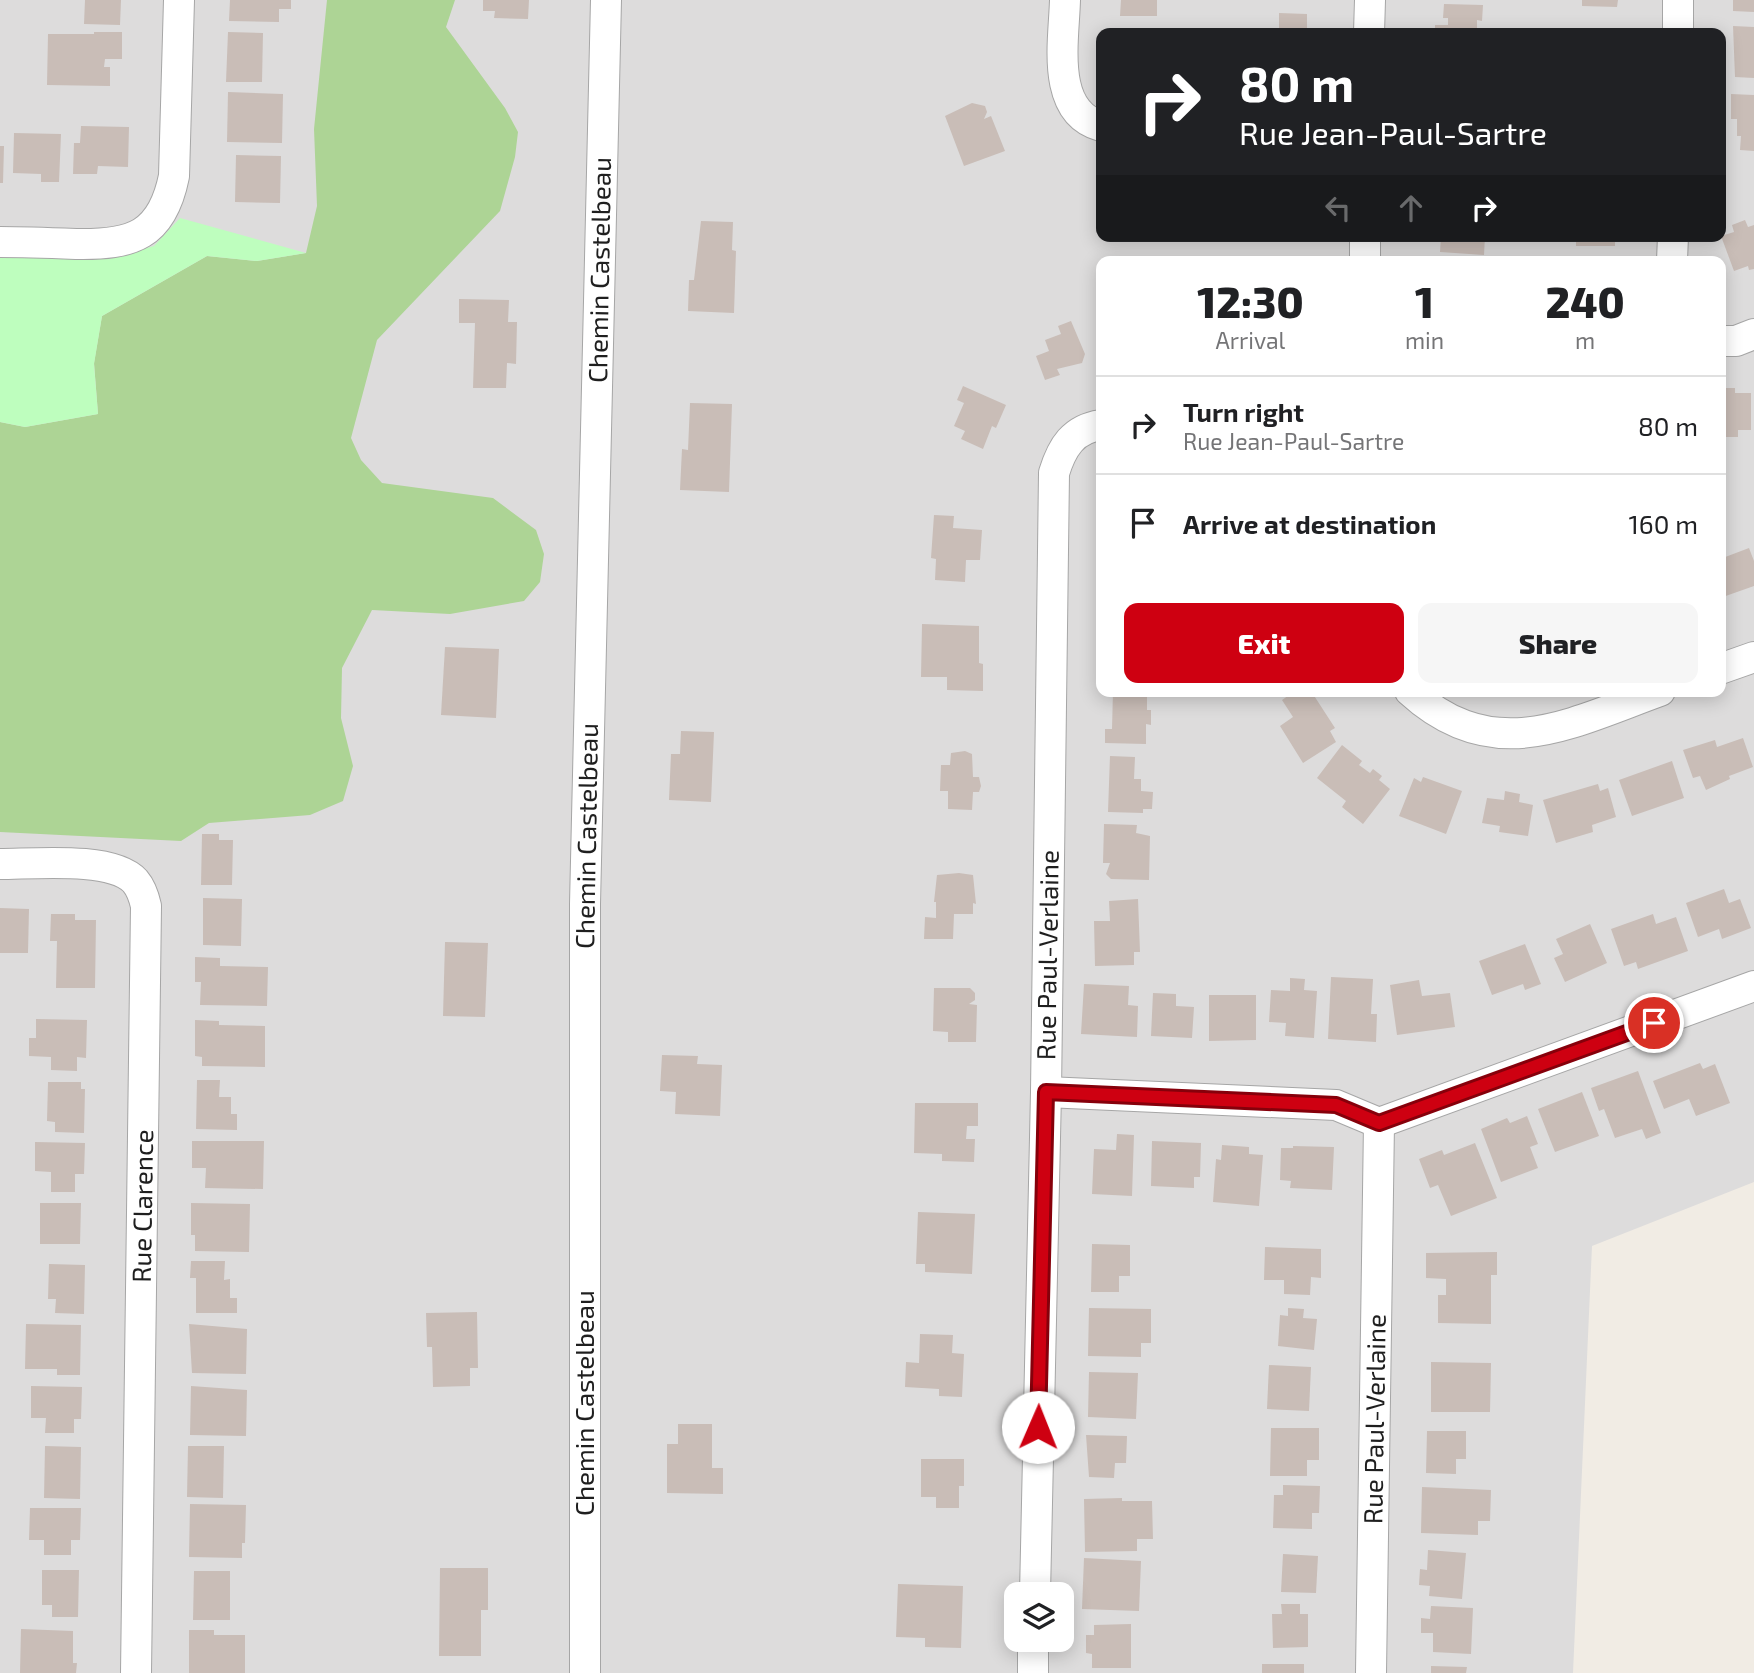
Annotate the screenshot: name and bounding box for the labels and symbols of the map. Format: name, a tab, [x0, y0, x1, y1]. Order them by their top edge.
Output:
street label: Chemin Castelbeau	[581, 157, 616, 383]
street label: Chemin Castelbeau	[568, 723, 603, 949]
street label: Rue Paul-Verlaine	[1029, 850, 1064, 1060]
pin	[1624, 993, 1684, 1053]
street label: Rue Clarence	[125, 1129, 158, 1283]
street label: Chemin Castelbeau	[568, 1290, 599, 1516]
street label: Rue Paul-Verlaine	[1356, 1314, 1391, 1524]
position arrow	[1001, 1390, 1075, 1464]

